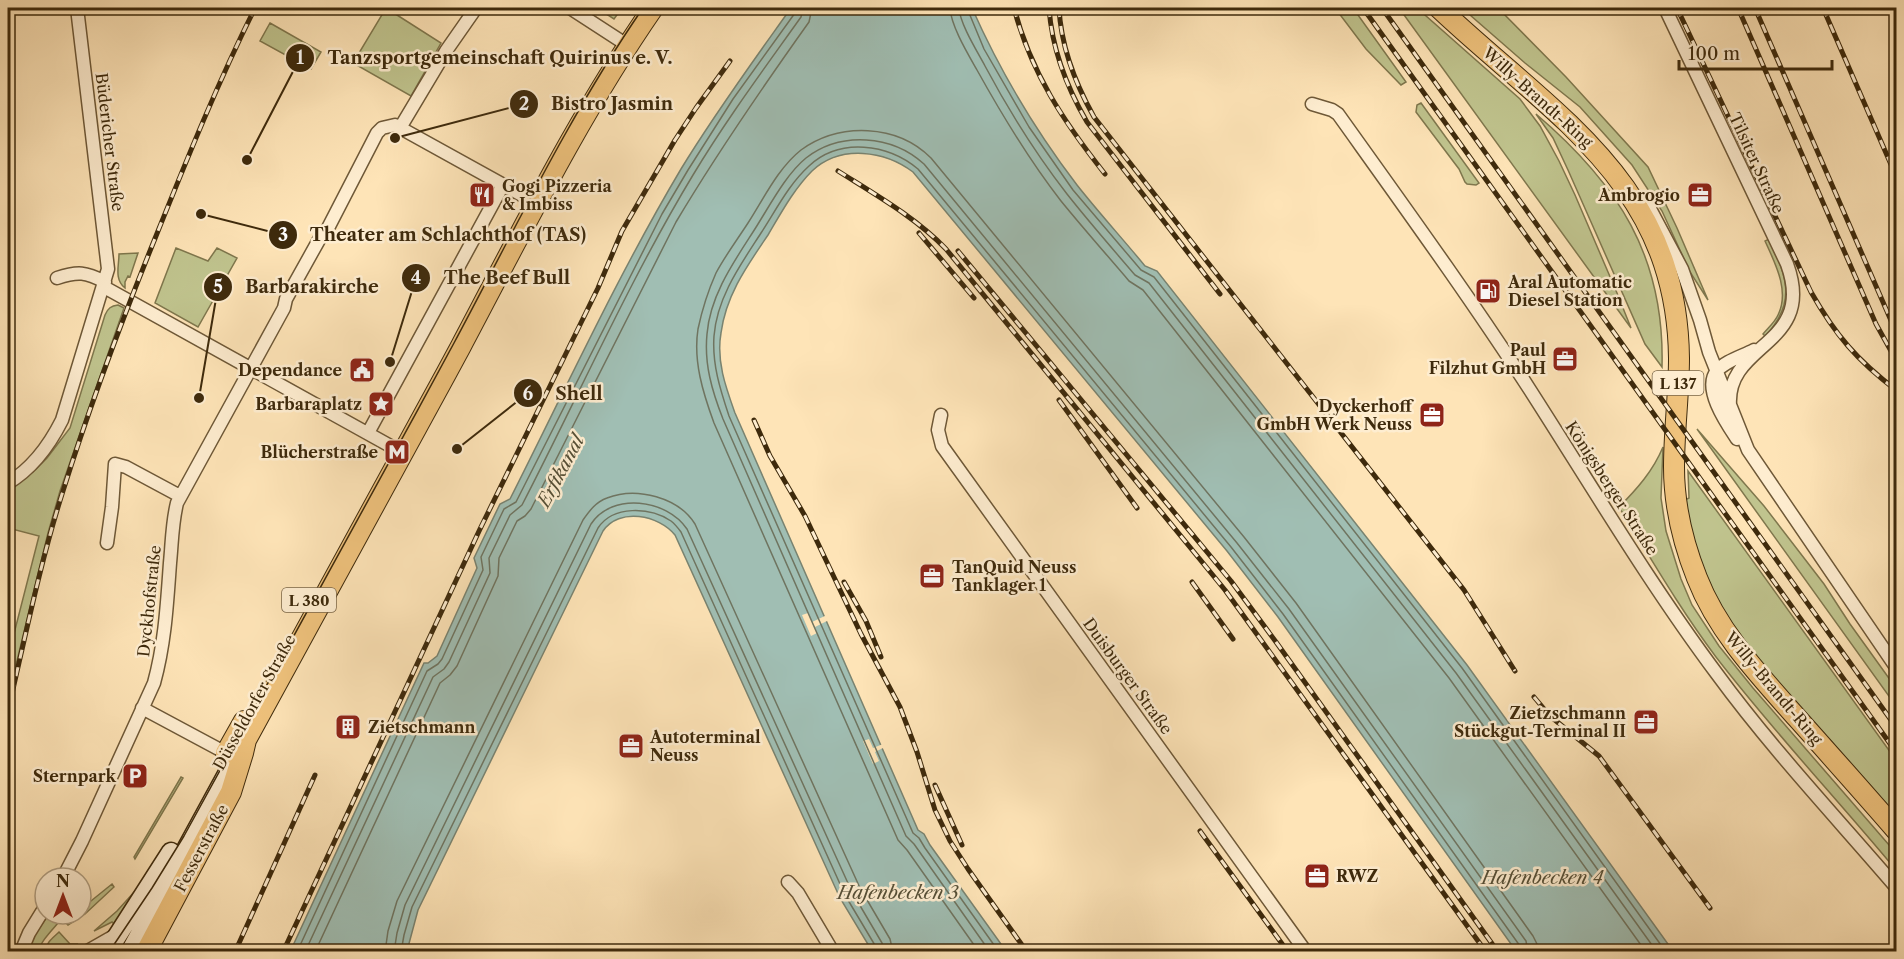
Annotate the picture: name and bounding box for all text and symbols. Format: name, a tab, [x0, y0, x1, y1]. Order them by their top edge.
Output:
scale bar	[1679, 33, 1832, 71]
callout: Tanzsportgemeinschaft Quirinus e. V.	[285, 40, 684, 76]
street label: Willy-Brandt-Ring	[1478, 42, 1598, 152]
text: 100 m	[1688, 43, 1740, 65]
text: 1	[296, 47, 304, 69]
text: Tanzsportgemeinschaft Quirinus e. V.	[328, 47, 672, 69]
street label: Büdericher Straße	[92, 72, 128, 213]
callout: Bistro Jasmin	[509, 86, 686, 122]
text: 2	[519, 93, 529, 115]
text: Bistro Jasmin	[551, 93, 674, 115]
street label: Tilsiter Straße	[1725, 109, 1789, 217]
place label: Gogi Pizzeria & Imbiss	[502, 176, 613, 214]
restaurant icon: Gogi Pizzeria & Imbiss	[467, 180, 497, 210]
office icon: Ambrogio	[1685, 180, 1715, 210]
place label: Ambrogio	[1597, 185, 1680, 205]
callout: Theater am Schlachthof (TAS)	[268, 217, 599, 253]
text: 3	[278, 224, 288, 246]
text: Theater am Schlachthof (TAS)	[310, 224, 586, 246]
callout: The Beef Bull	[401, 260, 582, 296]
text: 4	[411, 267, 421, 289]
text: The Beef Bull	[444, 267, 570, 289]
callout: Barbarakirche	[203, 269, 391, 305]
place label: Aral Automatic Diesel Station	[1507, 272, 1632, 310]
text: 5	[213, 276, 223, 298]
text: Barbarakirche	[245, 276, 379, 298]
fuel station icon: Aral Automatic Diesel Station	[1473, 276, 1503, 306]
place label: Paul Filzhut GmbH	[1429, 340, 1546, 378]
office icon: Paul Filzhut GmbH	[1550, 344, 1580, 374]
public building icon: Dependance	[347, 355, 377, 385]
place label: Dependance	[238, 360, 342, 380]
road number: L 137	[1652, 371, 1704, 395]
callout: Shell	[513, 375, 615, 411]
text: 6	[523, 383, 534, 405]
text: Shell	[555, 383, 603, 405]
place icon: Barbaraplatz	[366, 389, 396, 419]
place label: Barbaraplatz	[255, 394, 362, 414]
place label: Dyckerhoff GmbH Werk Neuss	[1257, 396, 1414, 434]
office icon: Dyckerhoff GmbH Werk Neuss	[1417, 400, 1447, 430]
street label: Königsberger Straße	[1561, 417, 1663, 559]
water label: Erftkanal	[532, 429, 590, 513]
metro station icon: Blücherstraße	[382, 437, 412, 467]
place label: Blücherstraße	[261, 442, 378, 462]
street label: Dyckhofstraße	[133, 544, 165, 658]
place label: TanQuid Neuss Tanklager 1	[952, 557, 1076, 595]
office icon: TanQuid Neuss Tanklager 1	[917, 561, 947, 591]
road number: L 380	[282, 588, 336, 612]
street label: Duisburger Straße	[1079, 614, 1177, 738]
street label: Willy-Brandt-Ring	[1720, 627, 1827, 749]
street label: Düsseldorfer Straße	[208, 631, 300, 773]
place label: Zietzschmann Stückgut-Terminal II	[1454, 703, 1626, 741]
office icon: Zietzschmann Stückgut-Terminal II	[1631, 707, 1661, 737]
building icon: Zietschmann	[333, 712, 363, 742]
place label: Zietschmann	[368, 717, 476, 737]
place label: Autoterminal Neuss	[649, 727, 761, 765]
office icon: Autoterminal Neuss	[616, 731, 646, 761]
parking icon: Sternpark	[120, 761, 150, 791]
place label: Sternpark	[33, 766, 116, 786]
street label: Fesserstraße	[170, 801, 232, 895]
office icon: RWZ	[1302, 861, 1332, 891]
north arrow	[33, 866, 93, 926]
place label: RWZ	[1336, 866, 1379, 886]
water label: Hafenbecken 4	[1479, 867, 1604, 889]
text: N	[56, 871, 70, 891]
water label: Hafenbecken 3	[835, 882, 959, 904]

